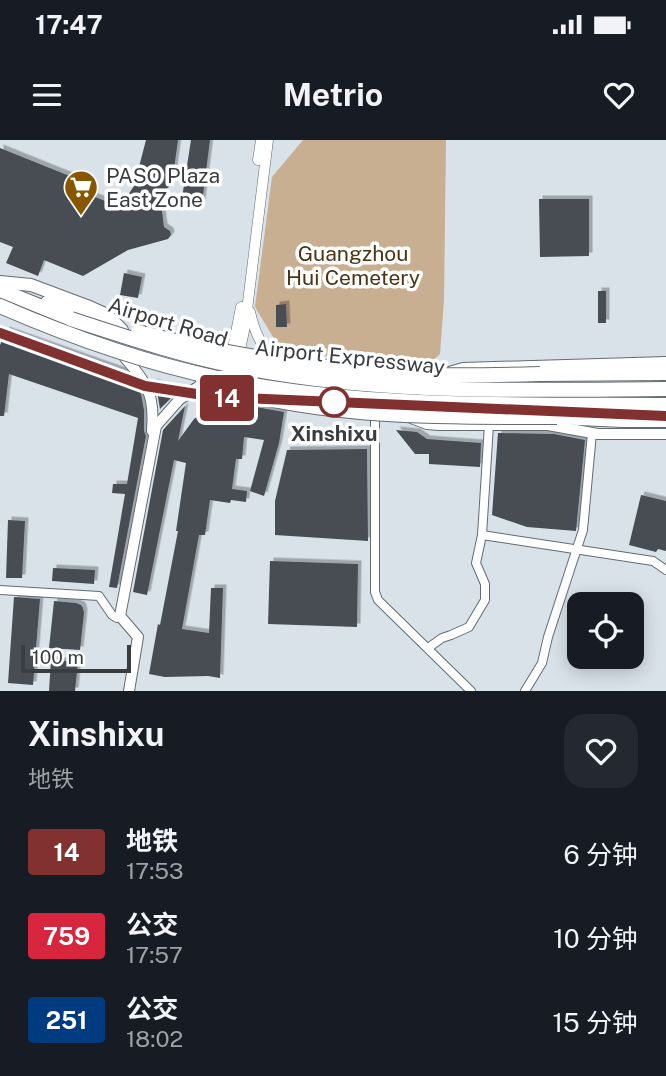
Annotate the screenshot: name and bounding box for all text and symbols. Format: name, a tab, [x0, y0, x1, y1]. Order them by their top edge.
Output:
text: 17:47	[35, 9, 103, 40]
icon: menu	[28, 76, 66, 114]
text: Metrio	[283, 76, 383, 113]
icon: heart	[600, 76, 638, 114]
place label: PASO Plaza East Zone	[106, 163, 220, 212]
supermarket icon: PASO Plaza East Zone	[62, 168, 100, 217]
park label: Guangzhou Hui Cemetery	[286, 241, 420, 290]
street label: Airport Road	[105, 292, 231, 352]
street label: Airport Expressway	[254, 335, 446, 379]
line badge: 14	[196, 375, 258, 421]
text: 14	[214, 384, 240, 412]
marker: Xinshixu	[319, 387, 349, 417]
place label: Xinshixu	[291, 421, 377, 446]
map controls	[567, 592, 644, 669]
button: locate	[567, 592, 644, 669]
scale bar	[21, 642, 131, 674]
text: 100 m	[32, 646, 84, 668]
button: heart	[564, 714, 638, 788]
text: Xinshixu	[28, 715, 164, 753]
text: 地铁	[28, 765, 74, 792]
text: 地铁	[126, 825, 178, 856]
text: 14	[53, 838, 80, 866]
text: 6 分钟	[563, 839, 638, 870]
text: 17:53	[126, 857, 184, 884]
text: 公交	[126, 909, 178, 940]
text: 759	[43, 922, 90, 950]
text: 10 分钟	[553, 923, 638, 954]
text: 17:57	[126, 941, 183, 968]
text: 公交	[126, 993, 178, 1024]
text: 251	[46, 1006, 87, 1034]
text: 15 分钟	[552, 1007, 638, 1038]
text: 18:02	[126, 1025, 183, 1052]

